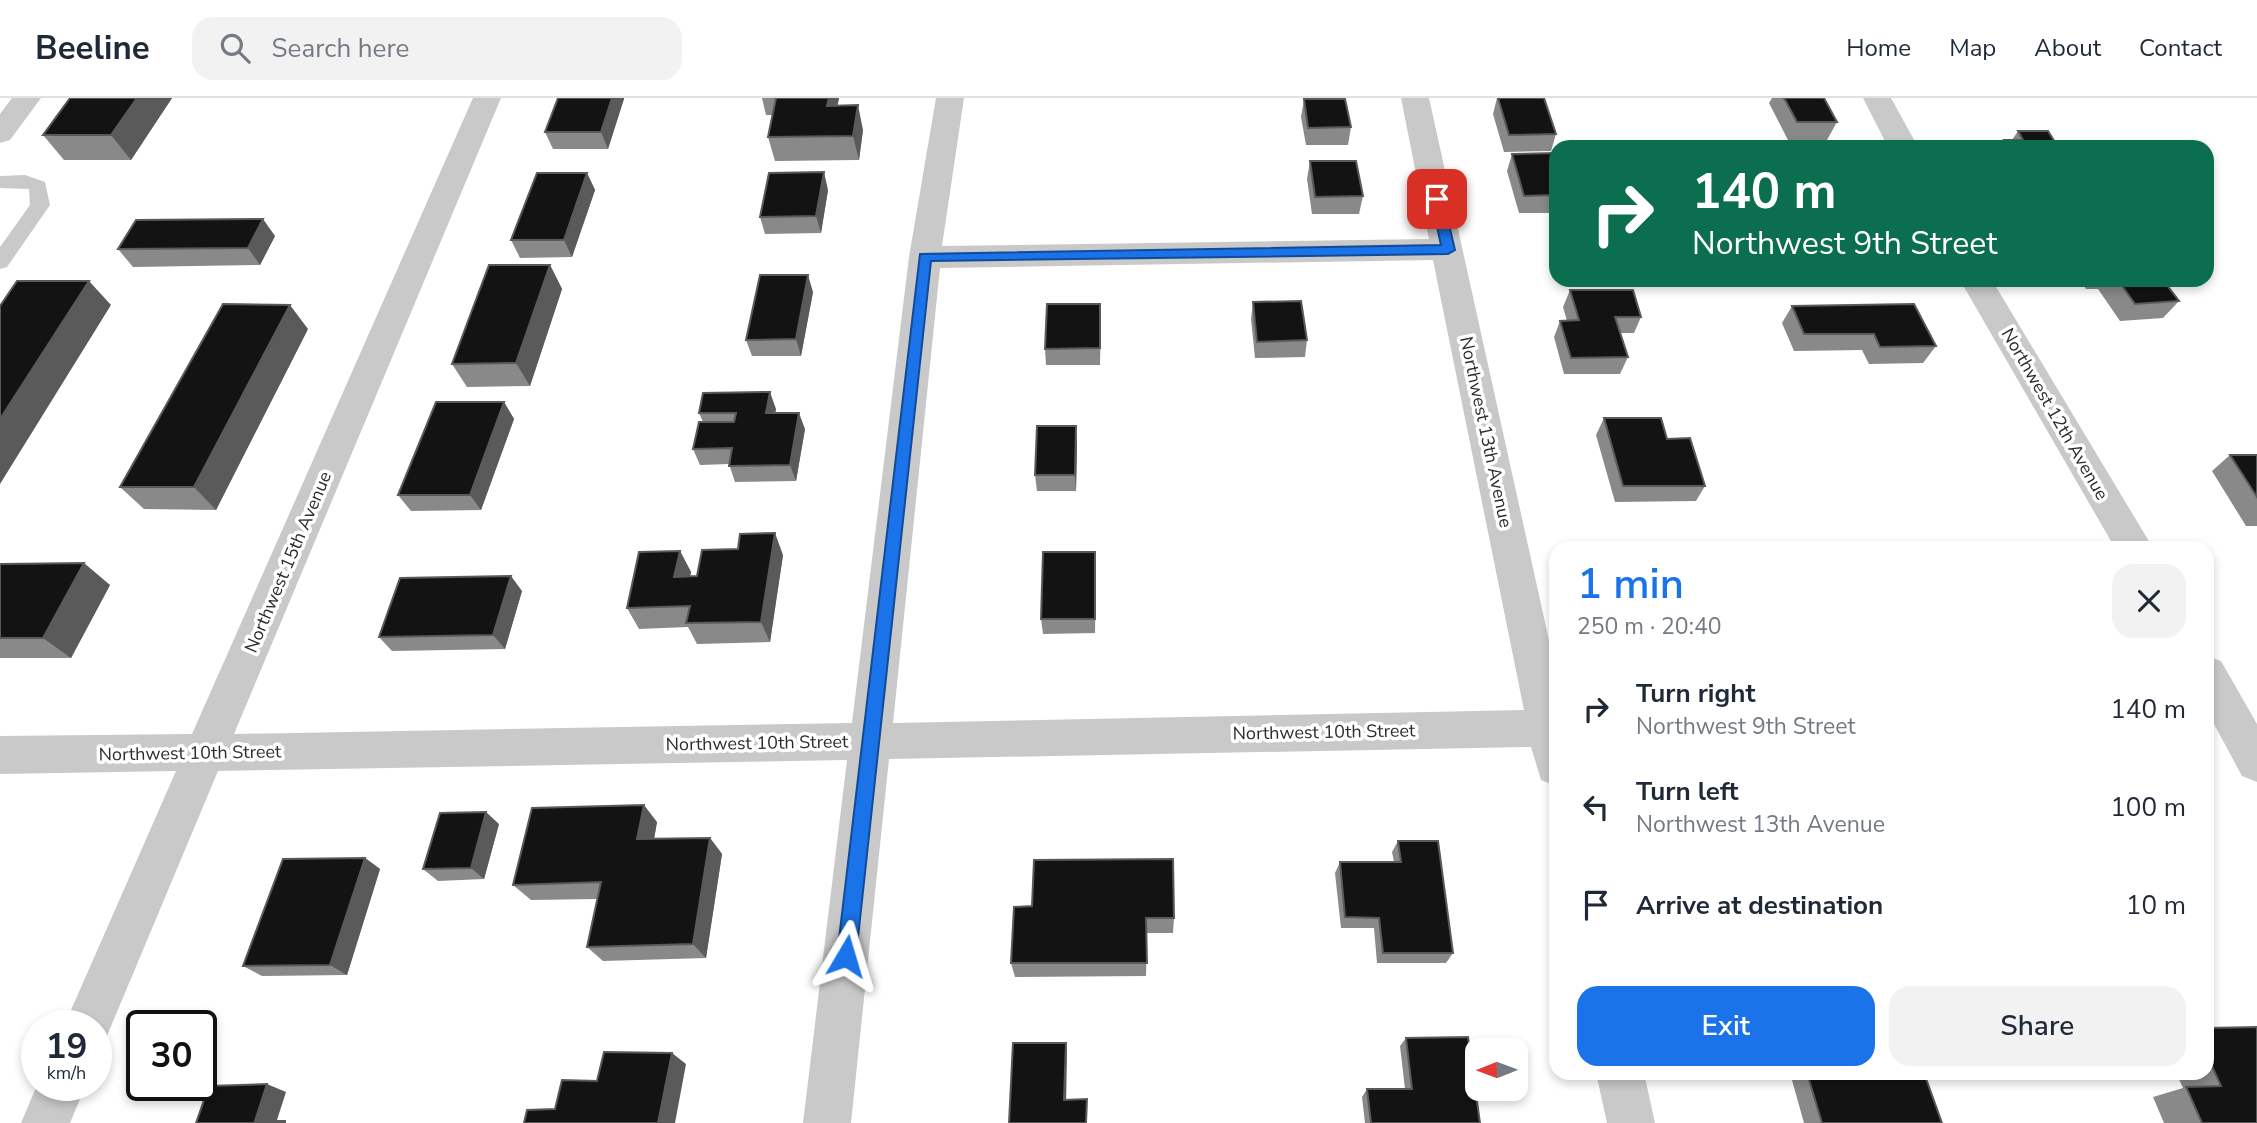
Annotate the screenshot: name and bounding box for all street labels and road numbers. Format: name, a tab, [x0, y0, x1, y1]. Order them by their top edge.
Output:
street label: Northwest 12th Avenue	[1996, 324, 2114, 504]
street label: Northwest 13th Avenue	[1454, 334, 1518, 530]
street label: Northwest 15th Avenue	[239, 468, 337, 656]
street label: Northwest 10th Street	[1232, 718, 1416, 746]
street label: Northwest 10th Street	[665, 729, 849, 757]
street label: Northwest 10th Street	[98, 739, 282, 767]

